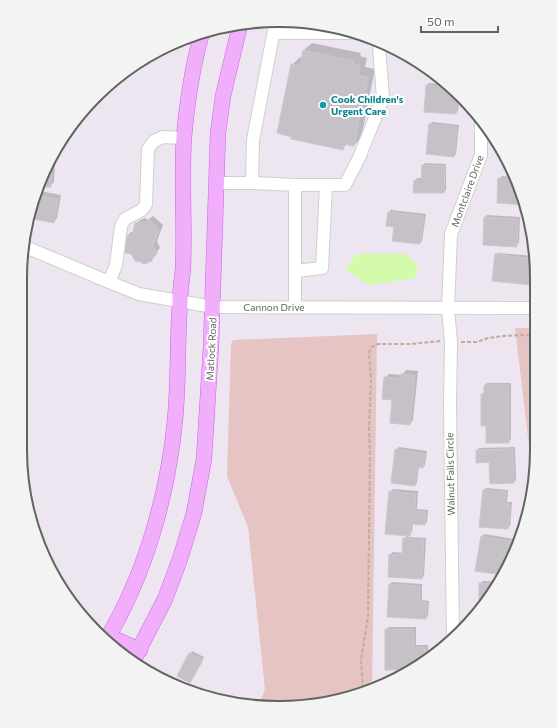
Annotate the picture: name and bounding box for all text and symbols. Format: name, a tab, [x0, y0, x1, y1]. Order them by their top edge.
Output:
scale bar	[421, 8, 498, 34]
text: 50 m	[427, 14, 455, 28]
place label: Cook Children's Urgent Care	[331, 93, 404, 117]
marker: Cook Children's Urgent Care	[318, 100, 328, 110]
street label: Montclaire Drive	[448, 153, 486, 229]
street label: Cannon Drive	[243, 301, 305, 313]
street label: Matlock Road	[203, 317, 219, 381]
street label: Walnut Falls Circle	[443, 432, 457, 516]

